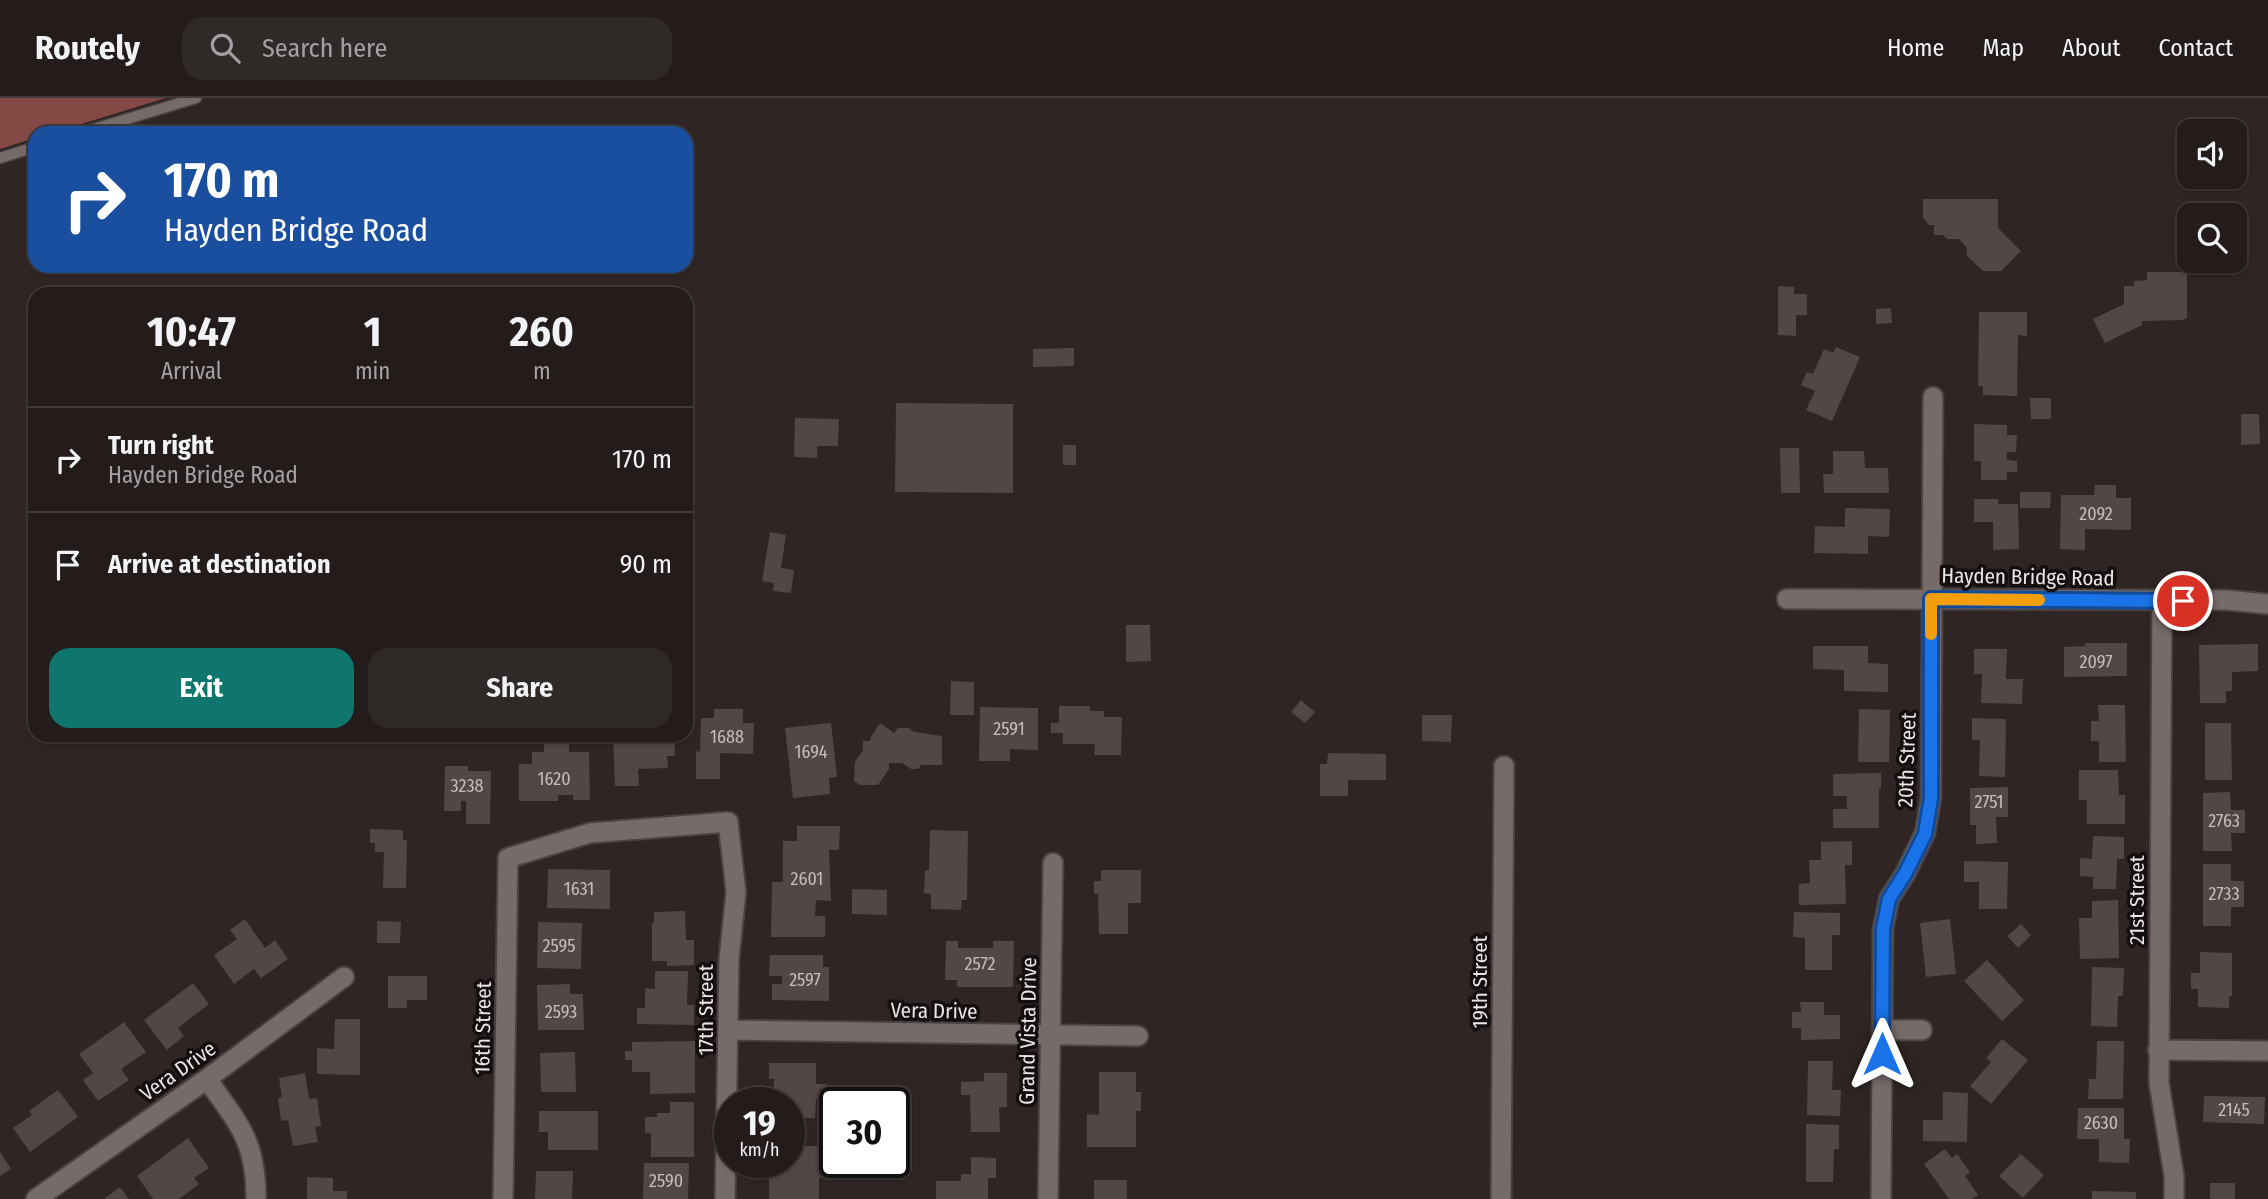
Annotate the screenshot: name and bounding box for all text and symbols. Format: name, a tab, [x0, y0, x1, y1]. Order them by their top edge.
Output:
search box	[182, 17, 672, 80]
text: Routely	[35, 28, 140, 68]
icon: search	[206, 29, 244, 67]
text: Search here	[262, 33, 387, 64]
text: Home	[1887, 34, 1944, 62]
text: Map	[1982, 34, 2024, 62]
text: About	[2062, 34, 2120, 62]
text: Contact	[2158, 34, 2233, 62]
map controls	[2177, 119, 2247, 273]
button: sound	[2177, 119, 2247, 189]
text: 170 m	[164, 151, 280, 210]
icon: right	[49, 154, 140, 245]
button: search	[2177, 203, 2247, 273]
text: Hayden Bridge Road	[164, 211, 428, 249]
text: 10:47	[147, 307, 236, 357]
text: 1	[364, 307, 382, 357]
text: 260	[510, 307, 574, 357]
text: Arrival	[161, 357, 222, 385]
text: min	[355, 357, 390, 385]
text: m	[533, 357, 551, 385]
text: Turn right	[108, 430, 214, 461]
icon: right	[49, 441, 87, 479]
text: 170 m	[612, 444, 672, 475]
text: Hayden Bridge Road	[108, 461, 298, 489]
house number: 2092	[2079, 503, 2113, 525]
icon: arrive	[49, 546, 87, 584]
text: Arrive at destination	[108, 549, 331, 580]
text: 90 m	[620, 549, 672, 580]
street label: Hayden Bridge Road	[1941, 562, 2115, 592]
pin	[2153, 571, 2213, 631]
icon: arrive	[2164, 582, 2202, 620]
button: Exit	[49, 648, 354, 728]
button: Share	[368, 648, 672, 728]
house number: 2097	[2080, 651, 2112, 673]
street label: 20th Street	[1892, 712, 1922, 808]
house number: 2591	[993, 718, 1025, 740]
house number: 1688	[710, 726, 744, 748]
house number: 1694	[794, 741, 828, 763]
house number: 1620	[537, 768, 571, 790]
house number: 3238	[451, 775, 484, 797]
house number: 2751	[1974, 791, 2004, 813]
house number: 2763	[2208, 810, 2240, 832]
street label: 21st Street	[2124, 855, 2150, 945]
house number: 2601	[791, 868, 823, 890]
house number: 1631	[564, 878, 594, 900]
house number: 2733	[2208, 883, 2240, 905]
house number: 2595	[543, 935, 575, 957]
street label: 19th Street	[1467, 935, 1493, 1028]
house number: 2572	[965, 953, 995, 975]
street label: Grand Vista Drive	[1014, 957, 1042, 1105]
street label: 17th Street	[693, 964, 719, 1056]
house number: 2597	[789, 969, 821, 991]
street label: 16th Street	[469, 981, 497, 1075]
street label: Vera Drive	[890, 997, 978, 1025]
house number: 2593	[545, 1001, 577, 1023]
position arrow	[1845, 1017, 1919, 1091]
street label: Vera Drive	[135, 1035, 221, 1107]
speed limit sign: 30	[819, 1087, 910, 1178]
house number: 2145	[2218, 1099, 2250, 1121]
text: 19	[743, 1102, 776, 1144]
house number: 2630	[2084, 1112, 2118, 1134]
text: km/h	[739, 1139, 780, 1161]
house number: 2590	[649, 1170, 683, 1192]

